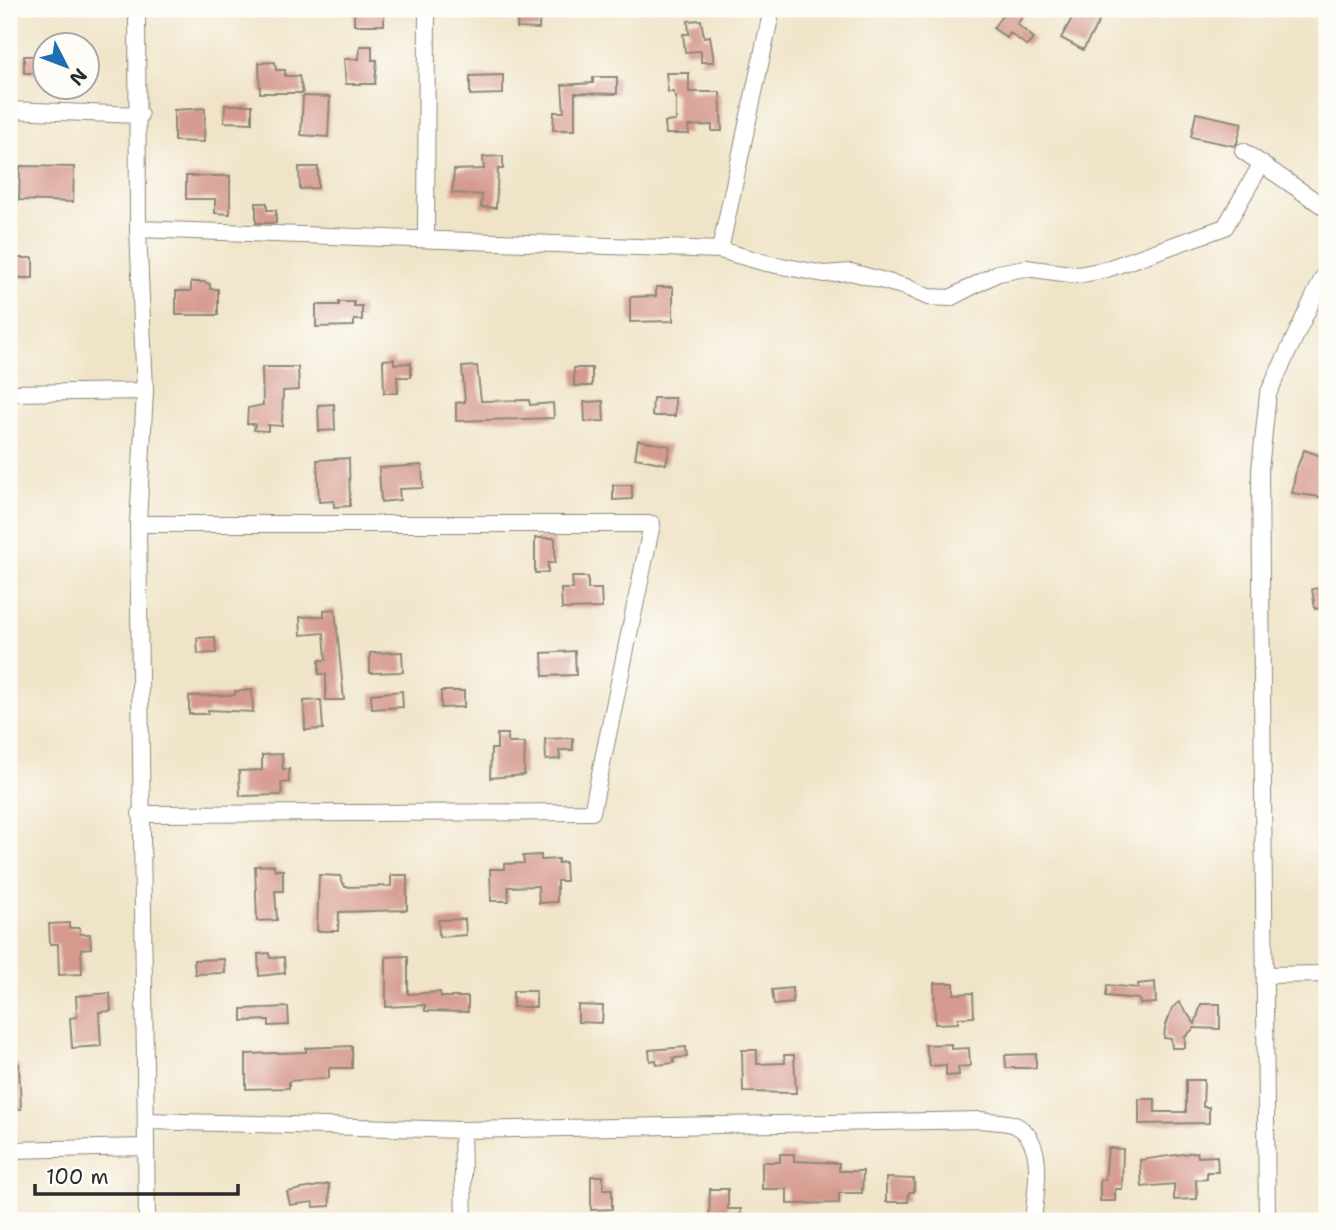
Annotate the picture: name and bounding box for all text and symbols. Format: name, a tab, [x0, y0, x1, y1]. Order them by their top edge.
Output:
north arrow	[32, 32, 102, 102]
text: N	[64, 63, 93, 91]
scale bar	[35, 1153, 238, 1197]
text: 100 m	[46, 1163, 109, 1191]

